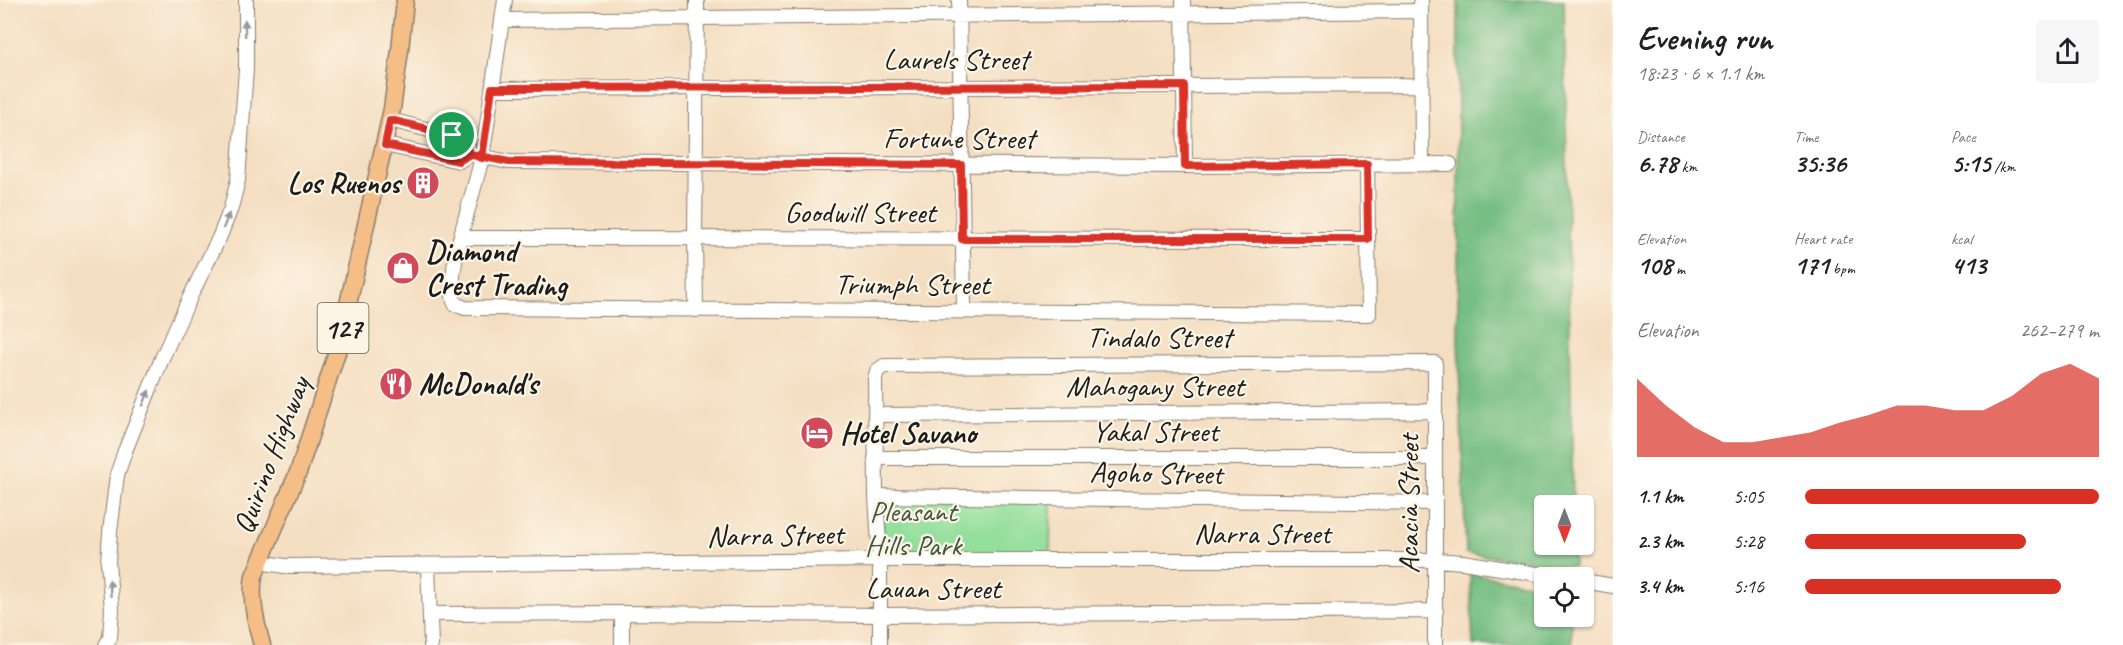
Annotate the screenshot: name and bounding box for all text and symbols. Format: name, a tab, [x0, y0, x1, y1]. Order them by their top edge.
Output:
text: Evening run	[1637, 17, 1772, 59]
one-way arrow	[240, 18, 250, 37]
button: share	[2036, 20, 2099, 83]
street label: Laurels Street	[883, 40, 1033, 78]
text: 18:23 · 6 × 1.1 km	[1637, 61, 1764, 86]
pin	[426, 109, 477, 160]
icon: arrive	[435, 118, 468, 151]
street label: Fortune Street	[883, 119, 1039, 157]
text: Distance	[1637, 127, 1685, 147]
text: Time	[1794, 127, 1818, 147]
text: Pace	[1951, 127, 1976, 147]
text: 6.78	[1637, 147, 1678, 180]
text: 35:36	[1794, 147, 1846, 180]
text: 5:15	[1951, 147, 1990, 180]
text: km	[1678, 157, 1697, 177]
text: /km	[1990, 157, 2015, 177]
place label: Los Ruenos	[287, 164, 403, 202]
building icon: Los Ruenos	[405, 165, 441, 201]
street label: Goodwill Street	[785, 193, 938, 231]
one-way arrow	[222, 212, 231, 230]
text: Elevation	[1637, 229, 1686, 249]
text: Heart rate	[1794, 229, 1852, 249]
text: kcal	[1951, 229, 1972, 249]
place label: Diamond Crest Trading	[426, 232, 569, 304]
text: 108	[1637, 249, 1672, 282]
text: 171	[1794, 249, 1829, 282]
text: 413	[1951, 249, 1986, 282]
shop icon: Diamond Crest Trading	[385, 250, 421, 286]
text: m	[1672, 259, 1685, 279]
text: bpm	[1829, 259, 1855, 279]
street label: Triumph Street	[835, 265, 992, 303]
road number: 127	[318, 303, 368, 353]
street label: Tindalo Street	[1087, 318, 1236, 356]
text: Elevation	[1637, 318, 1699, 343]
text: 262–279 m	[2020, 318, 2099, 343]
place label: McDonald's	[419, 365, 541, 403]
restaurant icon: McDonald's	[378, 366, 414, 402]
street label: Mahogany Street	[1066, 367, 1247, 405]
street label: Quirino Highway	[224, 369, 319, 539]
one-way arrow	[141, 389, 151, 407]
street label: Yakal Street	[1092, 412, 1221, 450]
place label: Hotel Savano	[840, 414, 979, 452]
hotel icon: Hotel Savano	[799, 415, 835, 451]
street label: Acacia Street	[1389, 431, 1427, 574]
street label: Agoho Street	[1089, 453, 1226, 493]
text: 1.1 km	[1637, 484, 1684, 509]
text: 5:05	[1733, 484, 1764, 509]
park label: Pleasant Hills Park	[865, 492, 963, 564]
north arrow	[1534, 495, 1594, 555]
map controls	[1534, 495, 1594, 627]
street label: Narra Street	[1194, 514, 1333, 552]
street label: Narra Street	[706, 515, 847, 555]
text: 2.3 km	[1637, 529, 1684, 554]
text: 5:28	[1733, 529, 1764, 554]
button: locate	[1534, 567, 1594, 627]
street label: Lauan Street	[866, 569, 1003, 607]
text: 3.4 km	[1637, 574, 1684, 599]
text: 5:16	[1733, 574, 1764, 599]
one-way arrow	[105, 578, 115, 597]

